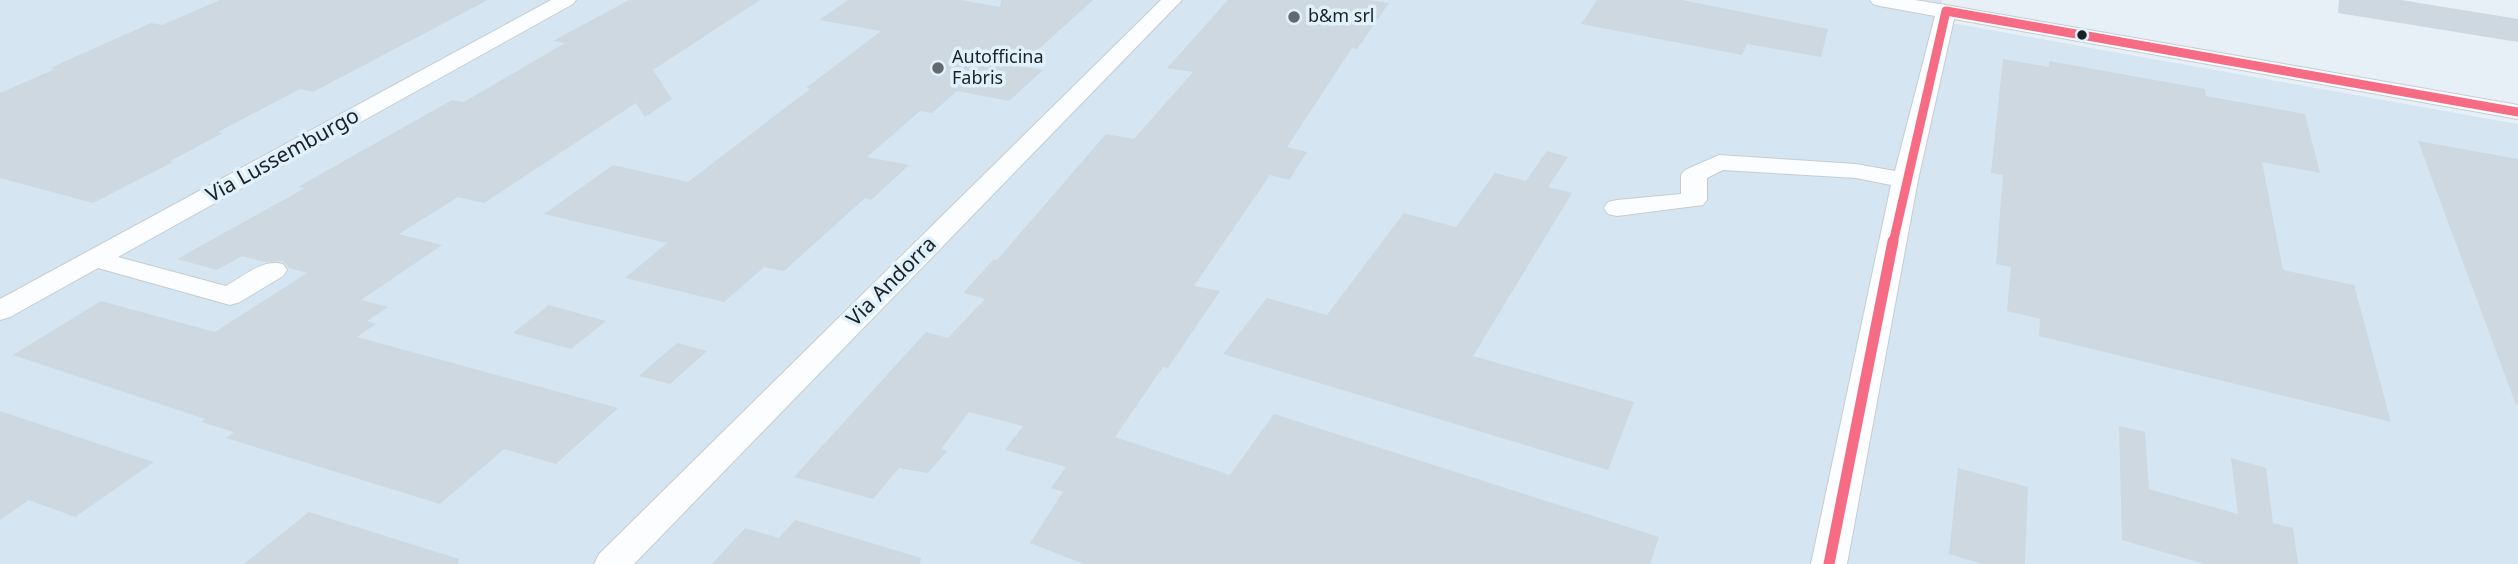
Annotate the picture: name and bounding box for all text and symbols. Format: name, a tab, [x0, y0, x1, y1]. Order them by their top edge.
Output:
place label: b&m srl	[1308, 6, 1374, 28]
marker: b&m srl	[1286, 9, 1302, 25]
unlabelled marker	[2075, 28, 2089, 42]
place label: Autofficina Fabris	[952, 47, 1044, 90]
marker: Autofficina Fabris	[930, 60, 946, 76]
street label: Via Lussemburgo	[202, 104, 364, 208]
street label: Via Andorra	[842, 232, 942, 332]

